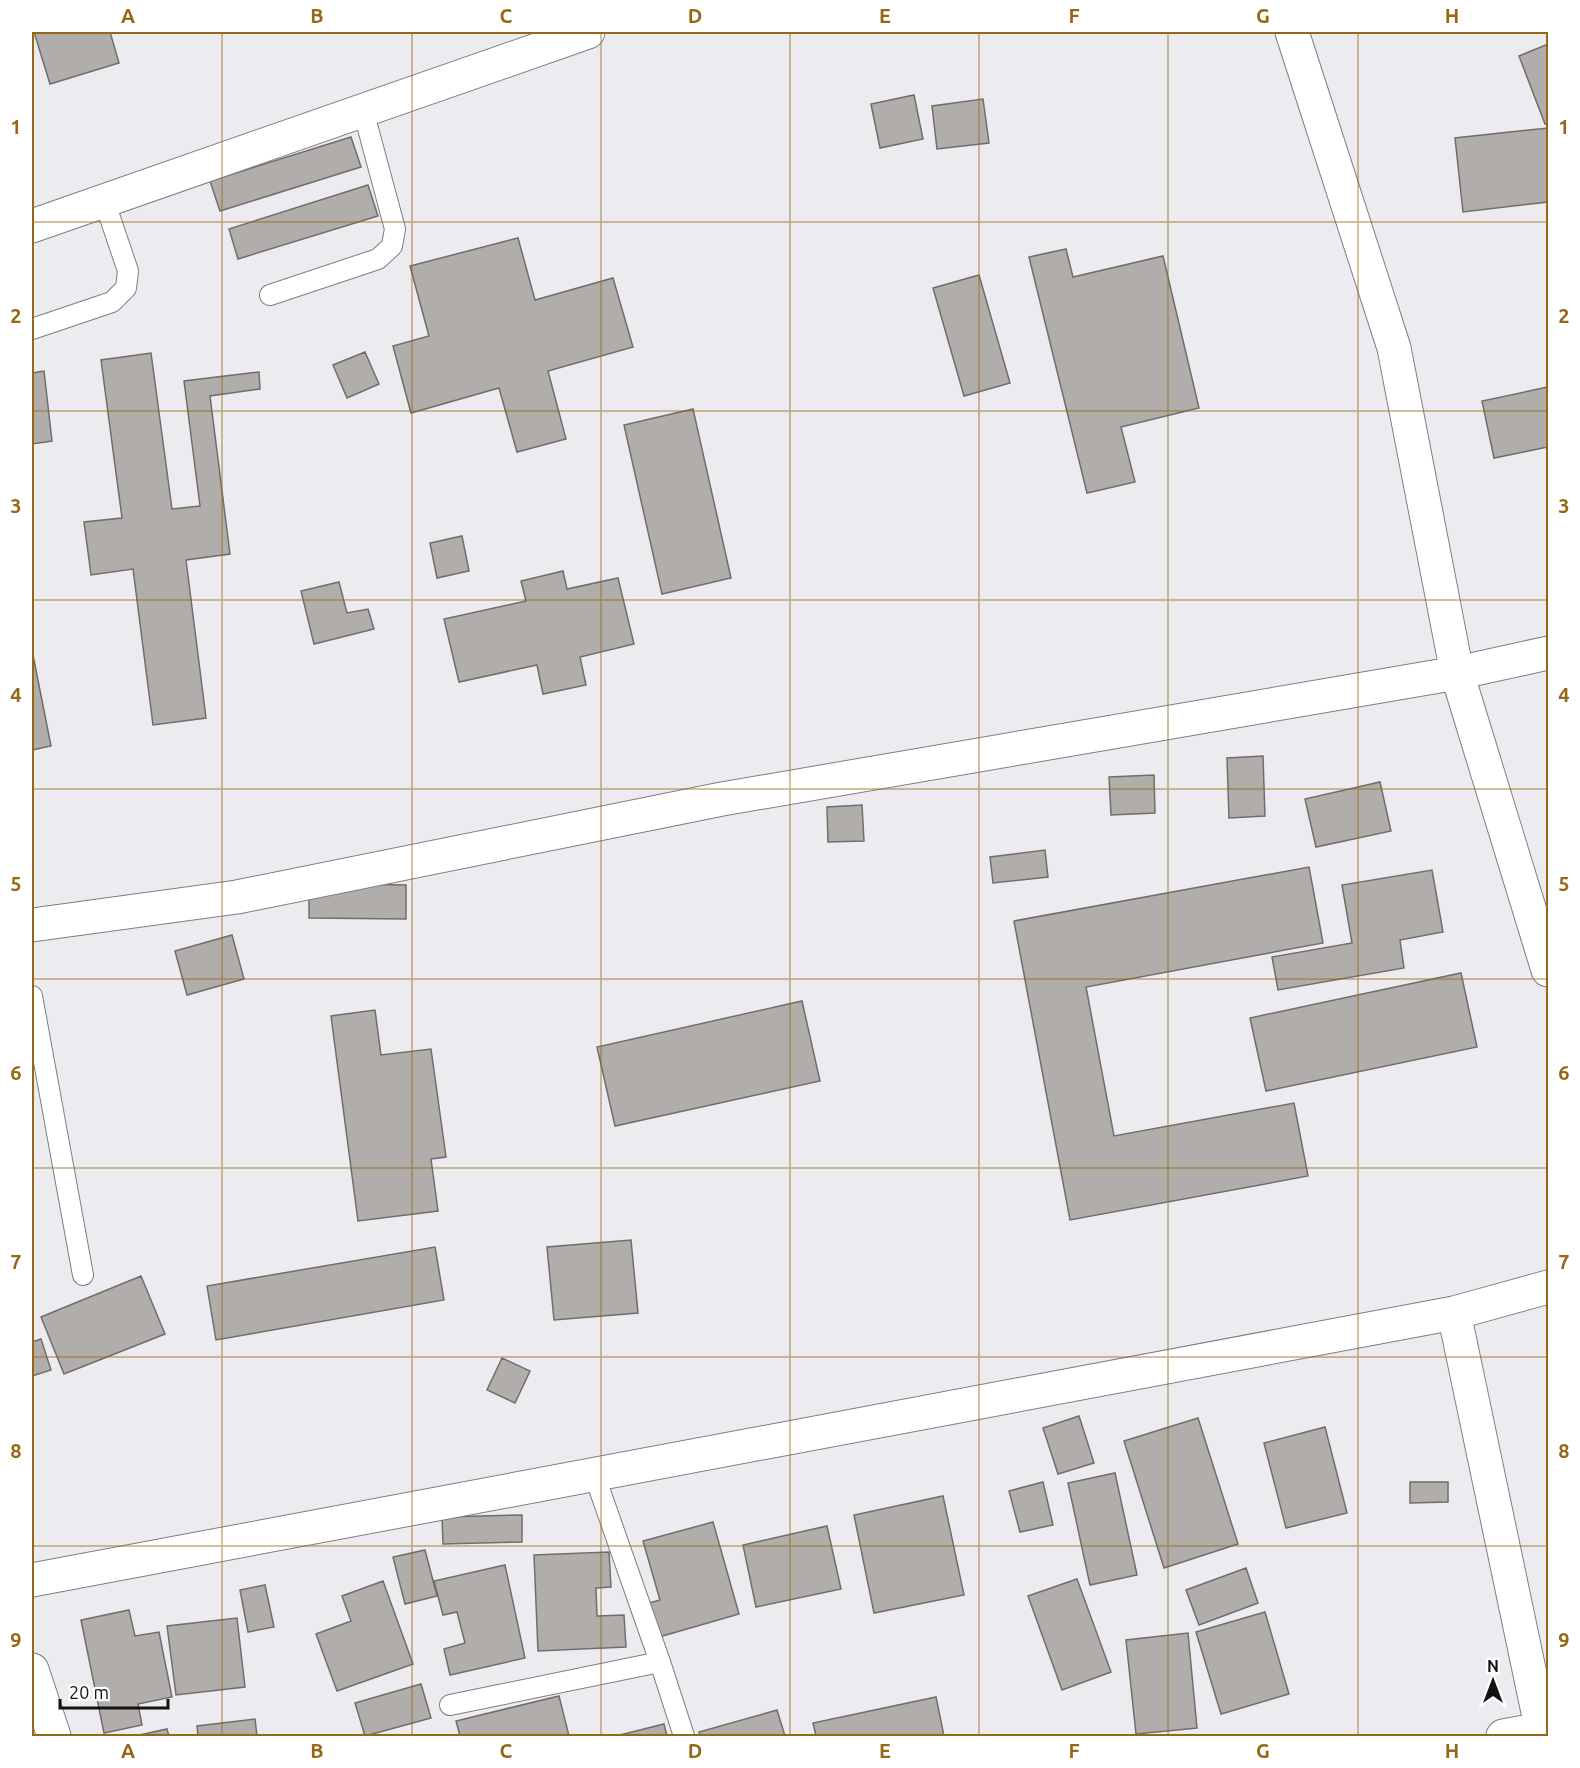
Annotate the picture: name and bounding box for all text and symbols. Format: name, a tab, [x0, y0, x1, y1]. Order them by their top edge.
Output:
text: A	[121, 4, 135, 27]
text: B	[310, 4, 324, 27]
text: C	[500, 4, 513, 27]
text: D	[688, 4, 702, 27]
text: E	[879, 4, 891, 27]
text: F	[1068, 4, 1080, 27]
text: G	[1256, 4, 1270, 27]
text: H	[1445, 4, 1459, 27]
text: 1	[10, 115, 22, 138]
text: 1	[1558, 115, 1570, 138]
text: 2	[10, 304, 22, 327]
text: 2	[1558, 304, 1570, 327]
text: 3	[10, 494, 22, 517]
text: 3	[1558, 494, 1570, 517]
text: 4	[10, 683, 22, 706]
text: 4	[1558, 683, 1570, 706]
text: 5	[10, 872, 22, 895]
text: 5	[1558, 872, 1570, 895]
text: 6	[10, 1061, 22, 1084]
text: 6	[1558, 1061, 1570, 1084]
text: 7	[10, 1250, 22, 1273]
text: 7	[1558, 1250, 1570, 1273]
text: 8	[10, 1439, 22, 1462]
text: 8	[1558, 1439, 1570, 1462]
text: 9	[10, 1628, 22, 1651]
text: 9	[1558, 1628, 1570, 1651]
north arrow	[1463, 1651, 1523, 1711]
text: N	[1487, 1657, 1499, 1675]
scale bar	[60, 1672, 168, 1710]
text: 20 m	[69, 1682, 109, 1702]
text: A	[121, 1739, 135, 1762]
text: B	[310, 1739, 324, 1762]
text: C	[500, 1739, 513, 1762]
text: D	[688, 1739, 702, 1762]
text: E	[879, 1739, 891, 1762]
text: F	[1068, 1739, 1080, 1762]
text: G	[1256, 1739, 1270, 1762]
text: H	[1445, 1739, 1459, 1762]

